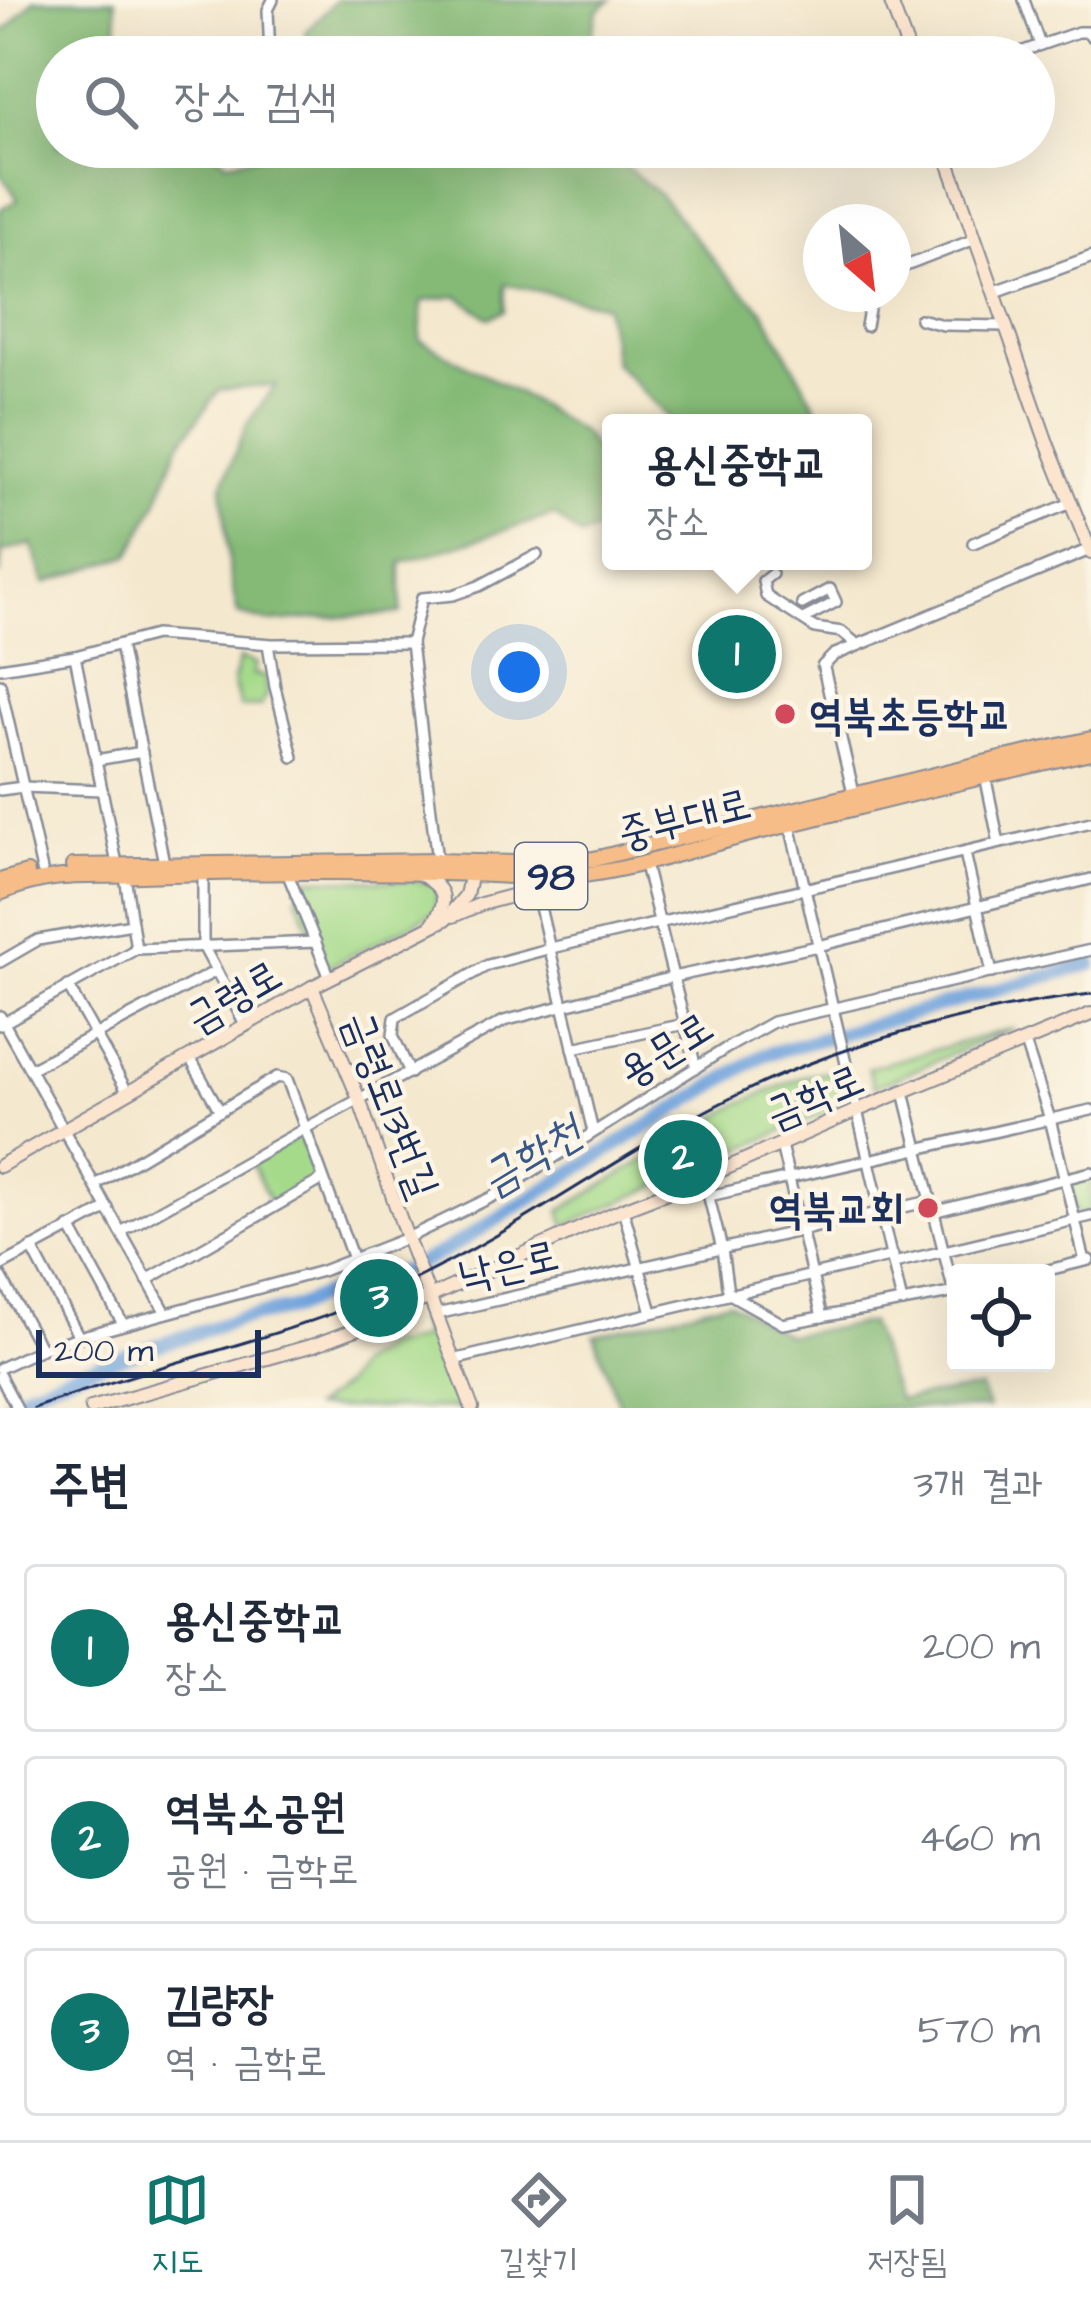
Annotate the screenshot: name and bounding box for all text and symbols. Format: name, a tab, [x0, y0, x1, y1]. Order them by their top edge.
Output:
search box	[36, 36, 1055, 168]
icon: search	[78, 69, 144, 135]
text: 장소 검색	[174, 71, 337, 133]
north arrow	[803, 204, 911, 312]
popup	[602, 414, 872, 570]
text: 용신중학교	[646, 434, 828, 496]
text: 장소	[646, 496, 709, 550]
pin: 1	[698, 609, 776, 699]
your location	[489, 642, 549, 702]
place label: 역북초등학교	[809, 688, 1012, 746]
marker: 역북초등학교	[772, 701, 798, 727]
street label: 중부대로	[612, 775, 757, 864]
road number: 98	[515, 843, 587, 909]
street label: 금령로	[176, 947, 293, 1048]
street label: 용문로	[608, 999, 725, 1102]
street label: 금령로13번길	[327, 1003, 451, 1207]
street label: 금학로	[757, 1051, 873, 1144]
water label: 금학천	[469, 1100, 597, 1211]
pin: 2	[644, 1114, 722, 1204]
place label: 역북교회	[769, 1182, 904, 1240]
marker: 역북교회	[915, 1195, 941, 1221]
street label: 낙은로	[453, 1227, 565, 1307]
pin: 3	[340, 1253, 418, 1343]
map controls	[947, 1264, 1055, 1372]
button: locate	[947, 1264, 1055, 1372]
scale bar	[36, 1324, 261, 1377]
text: 200 m	[54, 1328, 153, 1374]
text: 주변	[48, 1451, 130, 1522]
text: 3개 결과	[913, 1459, 1043, 1513]
text: 용신중학교	[165, 1590, 346, 1652]
text: 1	[88, 1621, 93, 1675]
text: 200 m	[923, 1621, 1040, 1675]
text: 장소	[165, 1652, 228, 1706]
text: 역북소공원	[165, 1782, 346, 1844]
text: 2	[79, 1813, 101, 1867]
text: 460 m	[918, 1813, 1040, 1867]
text: 공원 · 금학로	[165, 1844, 359, 1898]
text: 김량장	[165, 1974, 274, 2036]
text: 3	[80, 2005, 100, 2059]
text: 570 m	[918, 2005, 1040, 2059]
text: 역 · 금학로	[165, 2036, 327, 2090]
tab: 지도	[144, 2167, 210, 2285]
tab: 길찾기	[499, 2167, 578, 2285]
tab: 저장됨	[867, 2167, 947, 2285]

